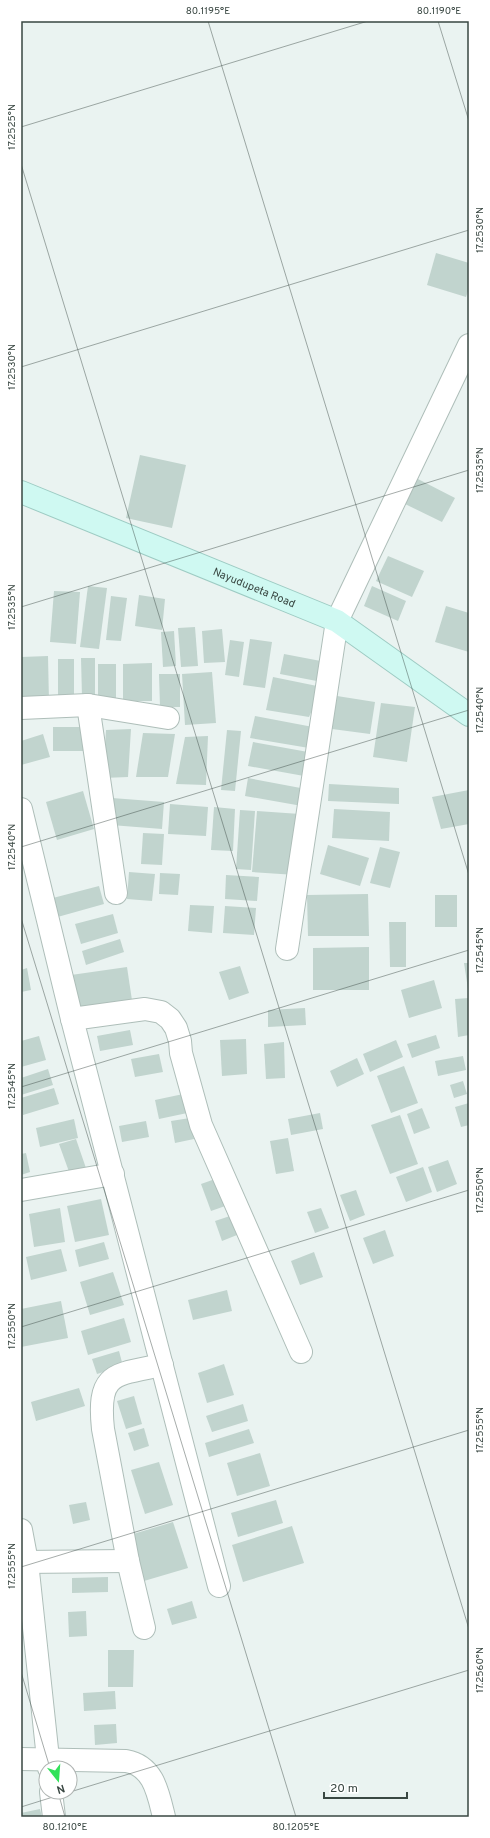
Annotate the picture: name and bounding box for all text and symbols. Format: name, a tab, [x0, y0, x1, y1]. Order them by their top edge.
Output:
text: 80.1195°E	[186, 5, 230, 18]
text: 80.1190°E	[417, 5, 461, 18]
text: 17.2525°N	[6, 104, 19, 150]
text: 17.2530°N	[474, 207, 487, 253]
text: 17.2530°N	[6, 344, 19, 390]
text: 17.2535°N	[474, 447, 487, 493]
street label: Nayudupeta Road	[211, 565, 297, 611]
text: 17.2535°N	[6, 584, 19, 630]
text: 17.2540°N	[474, 687, 487, 733]
text: 17.2540°N	[6, 824, 19, 870]
text: 17.2545°N	[474, 927, 487, 973]
text: 17.2545°N	[6, 1063, 19, 1109]
text: 17.2550°N	[474, 1167, 487, 1213]
text: 17.2550°N	[6, 1303, 19, 1349]
text: 17.2555°N	[474, 1407, 487, 1453]
text: 17.2555°N	[6, 1543, 19, 1589]
text: 17.2560°N	[474, 1647, 487, 1693]
north arrow	[38, 1760, 78, 1800]
scale bar	[324, 1774, 407, 1800]
text: N	[55, 1781, 66, 1796]
text: 20 m	[330, 1781, 358, 1797]
text: 80.1210°E	[43, 1821, 87, 1834]
text: 80.1205°E	[272, 1821, 320, 1834]

